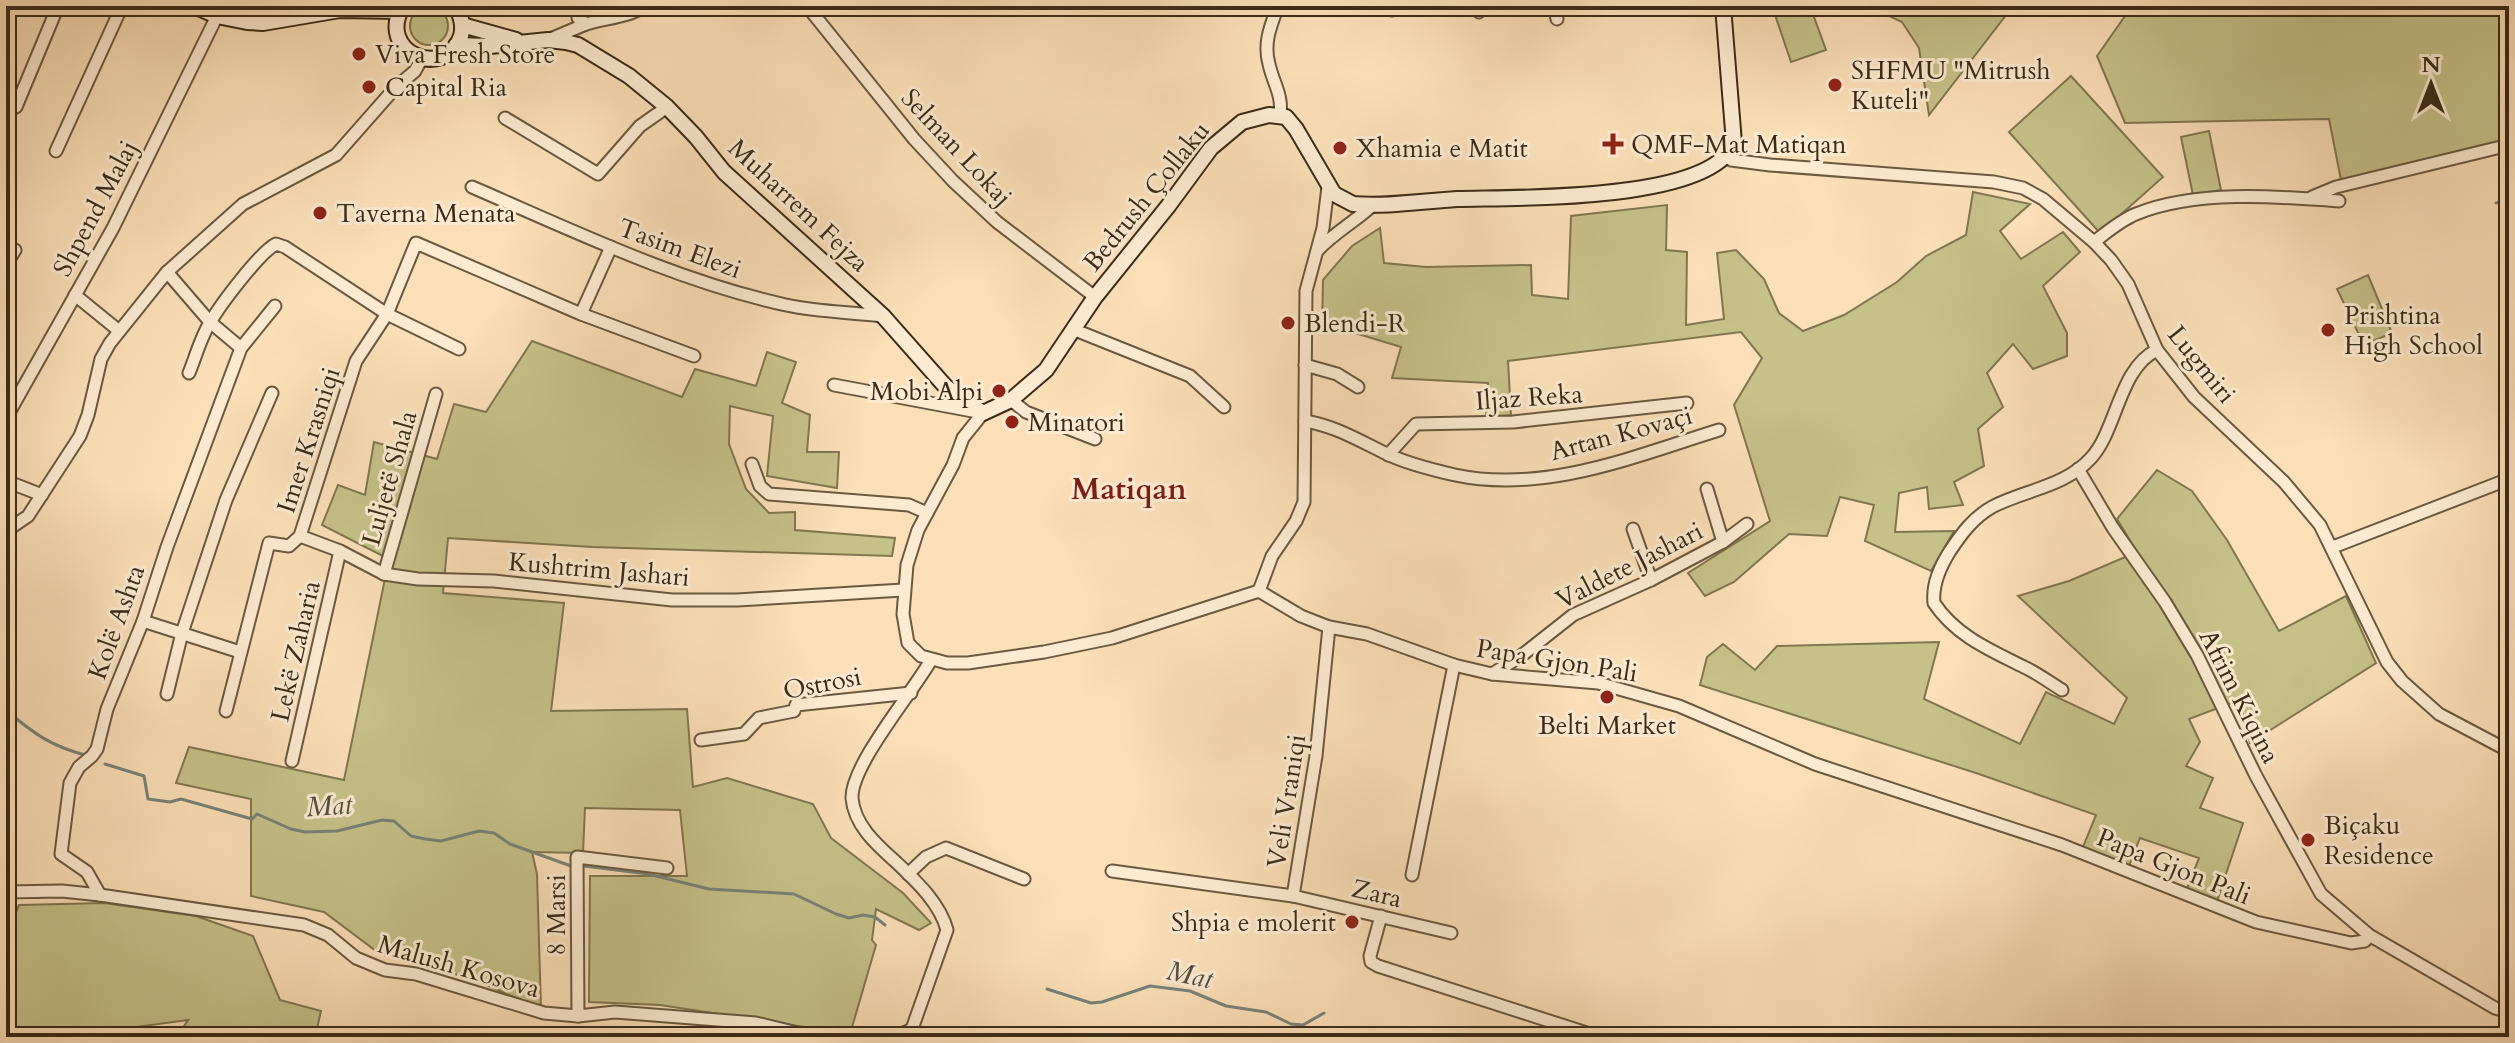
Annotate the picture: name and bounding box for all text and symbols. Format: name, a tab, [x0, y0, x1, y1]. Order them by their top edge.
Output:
place label: Viva Fresh Store	[375, 37, 555, 72]
north arrow	[2391, 44, 2471, 124]
marker: Viva Fresh Store	[350, 45, 368, 63]
text: N	[2421, 50, 2441, 80]
place label: SHFMU "Mitrush Kuteli"	[1851, 53, 2051, 118]
place label: Capital Ria	[385, 70, 507, 105]
marker: SHFMU "Mitrush Kuteli"	[1826, 76, 1844, 94]
marker: Capital Ria	[360, 78, 378, 96]
street label: Selman Lokaj	[893, 81, 1020, 214]
street label: Bedrush Çollaku	[1075, 114, 1218, 279]
place label: QMF-Mat Matiqan	[1631, 127, 1847, 162]
street label: Muharrem Fejza	[721, 131, 877, 280]
place label: Xhamia e Matit	[1356, 131, 1528, 166]
marker: QMF-Mat Matiqan	[1602, 133, 1624, 155]
street label: Shpend Malaj	[45, 134, 146, 282]
marker: Xhamia e Matit	[1331, 139, 1349, 157]
place label: Taverna Menata	[336, 196, 516, 231]
marker: Taverna Menata	[311, 204, 329, 222]
street label: Tasim Elezi	[613, 210, 746, 287]
place label: Prishtina High School	[2344, 298, 2483, 363]
place label: Blendi-R	[1304, 306, 1406, 341]
marker: Blendi-R	[1279, 314, 1297, 332]
street label: Lugmiri	[2159, 318, 2244, 411]
marker: Prishtina High School	[2319, 321, 2337, 339]
street label: Imer Krasniqi	[268, 363, 348, 517]
place label: Mobi Alpi	[870, 374, 983, 409]
street label: Iljaz Reka	[1474, 376, 1584, 419]
marker: Mobi Alpi	[990, 382, 1008, 400]
street label: Artan Kovaçi	[1546, 398, 1696, 469]
place label: Minatori	[1028, 405, 1125, 440]
street label: Luljetë Shala	[353, 406, 425, 550]
marker: Minatori	[1003, 413, 1021, 431]
district label: Matiqan	[1071, 469, 1187, 510]
street label: Valdete Jashari	[1550, 513, 1709, 618]
street label: Kushtrim Jashari	[507, 544, 691, 595]
street label: Kolë Ashta	[80, 560, 153, 684]
street label: Lekë Zaharia	[262, 577, 329, 725]
street label: Afrim Kiqina	[2191, 623, 2288, 769]
street label: Papa Gjon Pali	[1474, 630, 1640, 691]
street label: Ostrosi	[780, 659, 864, 708]
marker: Belti Market	[1598, 688, 1616, 706]
place label: Belti Market	[1538, 708, 1676, 743]
street label: Veli Vraniqi	[1259, 732, 1314, 870]
water label: Mat	[305, 785, 355, 827]
place label: Biçaku Residence	[2324, 808, 2434, 873]
street label: Papa Gjon Pali	[2092, 820, 2256, 913]
marker: Biçaku Residence	[2299, 831, 2317, 849]
street label: Zara	[1348, 871, 1405, 916]
street label: 8 Marsi	[539, 874, 574, 956]
place label: Shpia e molerit	[1171, 905, 1336, 940]
marker: Shpia e molerit	[1343, 913, 1361, 931]
street label: Malush Kosova	[374, 927, 544, 1006]
water label: Mat	[1163, 952, 1217, 999]

